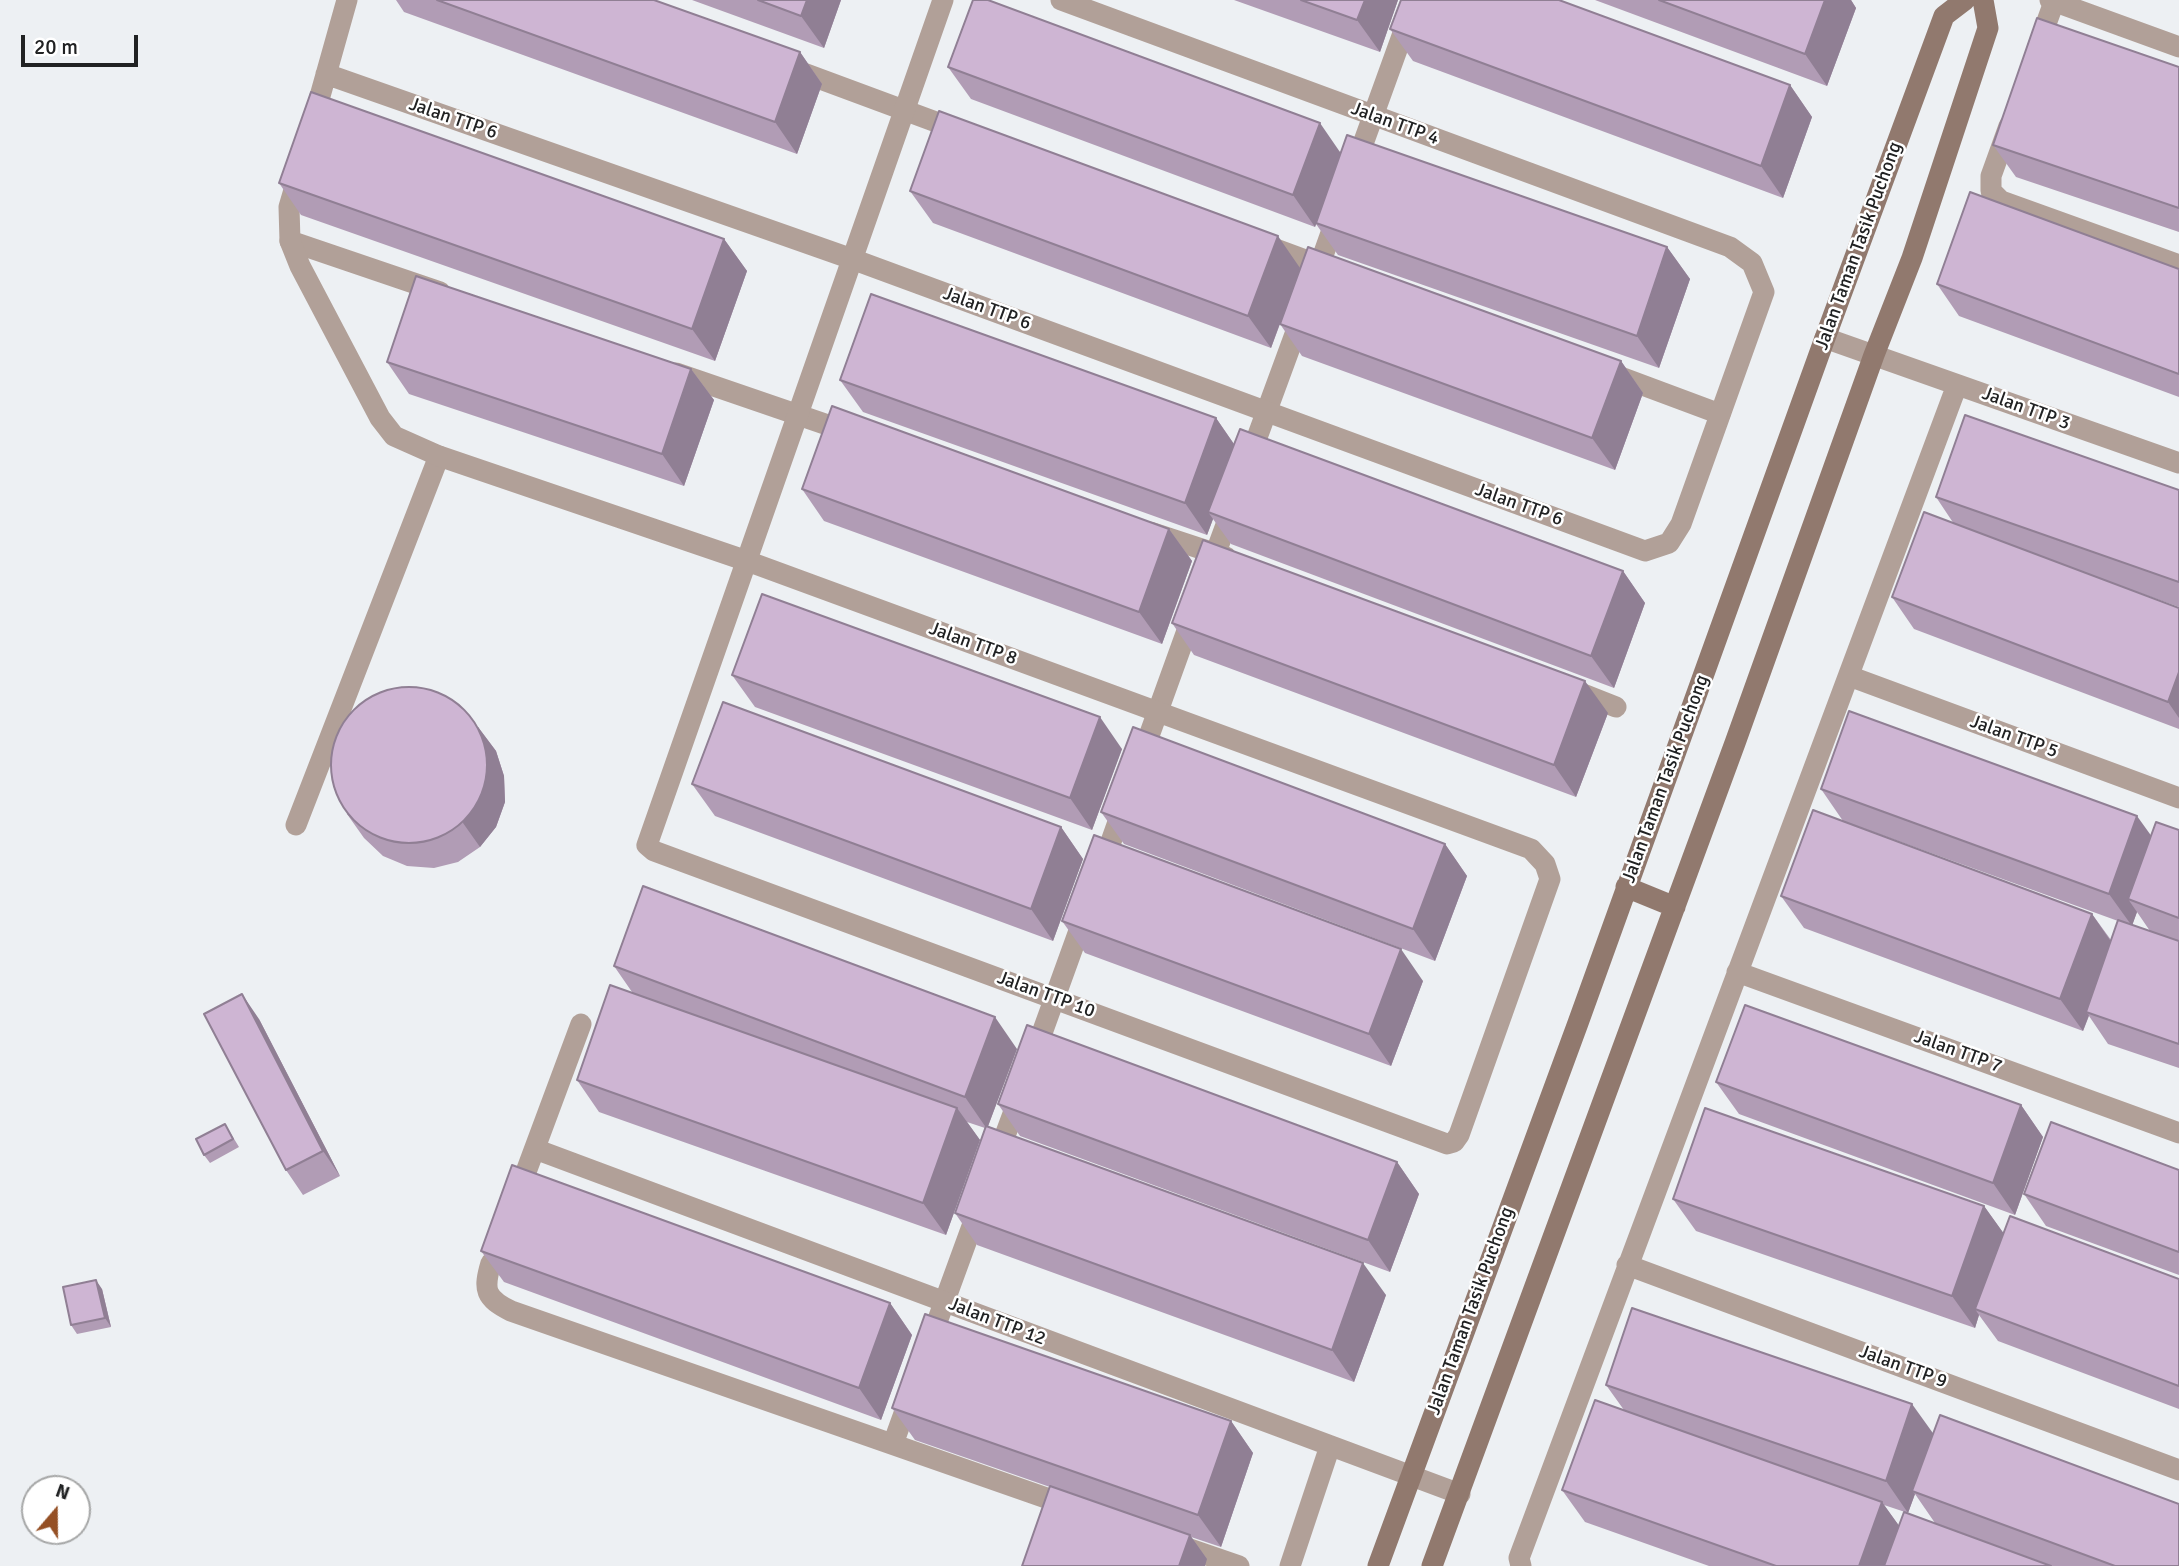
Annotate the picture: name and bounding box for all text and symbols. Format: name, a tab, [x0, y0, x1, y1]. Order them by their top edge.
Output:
scale bar	[24, 21, 142, 65]
text: 20 m	[34, 34, 78, 60]
street label: Jalan TTP 6	[406, 93, 500, 145]
street label: Jalan TTP 4	[1348, 98, 1442, 150]
street label: Jalan Taman Tasik Puchong	[1811, 139, 1907, 353]
street label: Jalan TTP 6	[940, 283, 1034, 335]
street label: Jalan TTP 3	[1979, 383, 2073, 435]
street label: Jalan TTP 6	[1472, 479, 1566, 531]
street label: Jalan TTP 8	[926, 618, 1020, 670]
street label: Jalan Taman Tasik Puchong	[1618, 672, 1714, 886]
street label: Jalan TTP 5	[1967, 711, 2061, 763]
street label: Jalan TTP 10	[994, 967, 1098, 1023]
street label: Jalan TTP 7	[1911, 1026, 2005, 1078]
street label: Jalan Taman Tasik Puchong	[1423, 1204, 1519, 1418]
street label: Jalan TTP 12	[945, 1293, 1049, 1351]
street label: Jalan TTP 9	[1856, 1341, 1950, 1393]
north arrow	[21, 1475, 91, 1545]
text: N	[52, 1479, 73, 1506]

